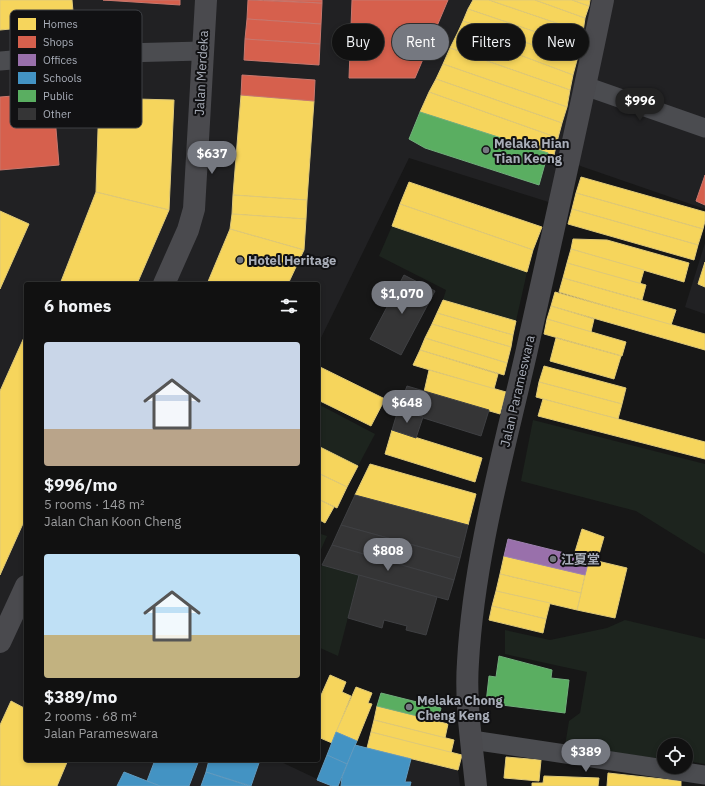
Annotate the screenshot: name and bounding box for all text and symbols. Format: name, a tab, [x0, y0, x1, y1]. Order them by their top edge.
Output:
legend	[10, 10, 142, 128]
text: Homes	[43, 17, 78, 31]
chip: Buy	[332, 24, 384, 60]
chip: Rent	[392, 24, 449, 60]
chip: Filters	[457, 24, 525, 60]
chip: New	[533, 24, 589, 60]
street label: Jalan Merdeka	[191, 30, 212, 116]
text: Shops	[43, 35, 74, 49]
text: Offices	[43, 53, 77, 67]
text: Schools	[43, 71, 82, 85]
pin: $996	[616, 88, 664, 122]
text: Public	[43, 89, 74, 103]
text: $996	[624, 92, 656, 109]
text: Other	[43, 107, 71, 121]
place label: Melaka Hian Tian Keong	[494, 135, 570, 167]
pin: $637	[188, 141, 236, 175]
text: $637	[196, 145, 228, 162]
marker: Melaka Hian Tian Keong	[481, 145, 491, 155]
place label: Hotel Heritage	[248, 252, 336, 269]
marker: Hotel Heritage	[235, 255, 245, 265]
pin: $1,070	[369, 281, 435, 315]
text: $1,070	[380, 285, 424, 302]
text: 6 homes	[44, 295, 111, 317]
icon: filters	[278, 295, 300, 317]
street label: Jalan Parameswara	[496, 334, 539, 449]
icon: home	[136, 368, 208, 440]
pin: $648	[383, 390, 431, 424]
text: $648	[391, 394, 423, 411]
text: $996/mo	[44, 474, 117, 496]
text: 5 rooms · 148 m²	[44, 496, 145, 513]
text: Jalan Chan Koon Cheng	[44, 513, 181, 530]
pin: $808	[364, 538, 412, 572]
text: $808	[372, 542, 404, 559]
place label: 江夏堂	[561, 551, 600, 568]
marker: 江夏堂	[548, 554, 558, 564]
icon: home	[136, 580, 208, 652]
text: $389/mo	[44, 686, 117, 708]
place label: Melaka Chong Cheng Keng	[417, 692, 504, 724]
marker: Melaka Chong Cheng Keng	[404, 702, 414, 712]
text: 2 rooms · 68 m²	[44, 708, 137, 725]
text: Jalan Parameswara	[44, 725, 158, 742]
map controls	[657, 738, 693, 774]
button: locate	[657, 738, 693, 774]
pin: $389	[562, 739, 610, 773]
text: $389	[570, 743, 602, 760]

